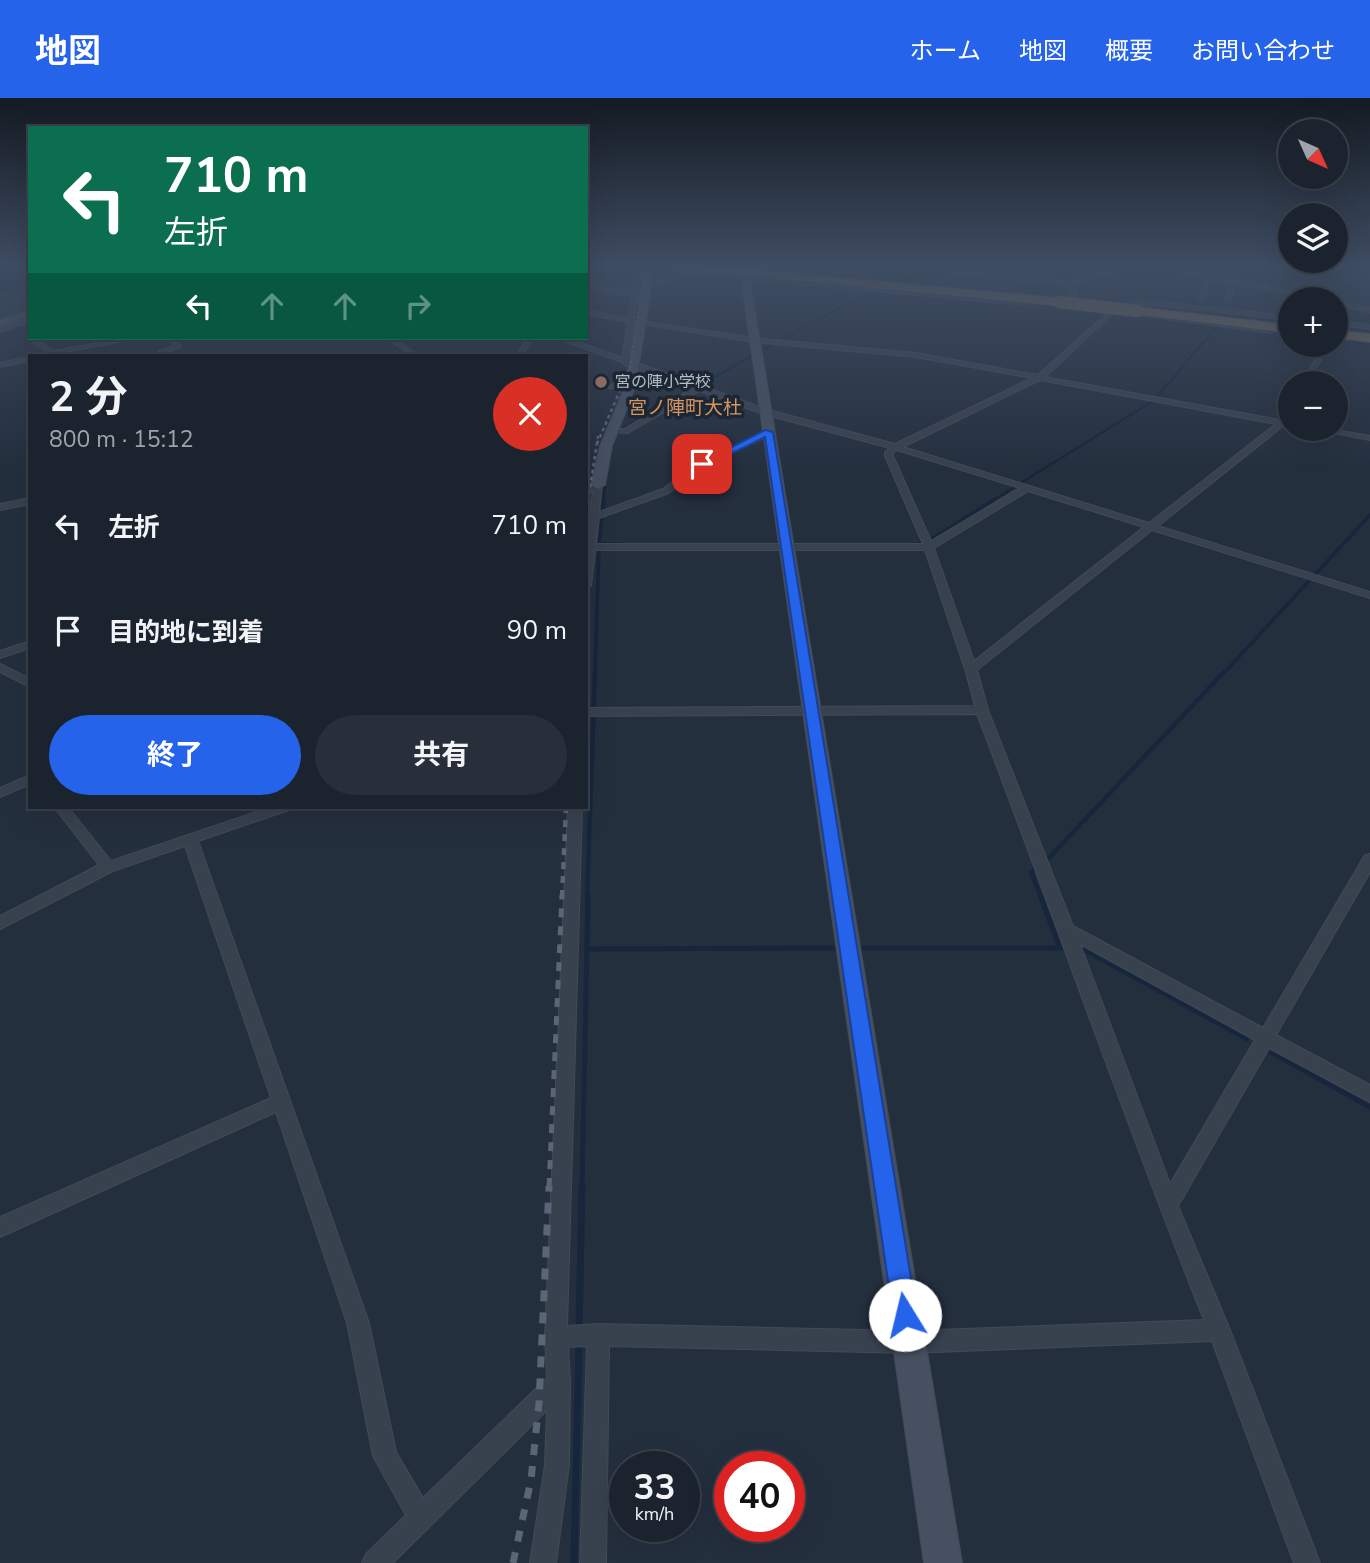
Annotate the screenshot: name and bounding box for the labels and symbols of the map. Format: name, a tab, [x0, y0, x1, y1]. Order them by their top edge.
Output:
north arrow	[1278, 119, 1348, 189]
place label: 宮の陣小学校	[615, 371, 711, 393]
marker: 宮の陣小学校	[593, 374, 609, 390]
district label: 宮ノ陣町大杜	[628, 395, 742, 421]
pin	[672, 434, 732, 494]
position arrow	[868, 1278, 942, 1352]
speed limit sign: 40	[714, 1451, 805, 1542]

